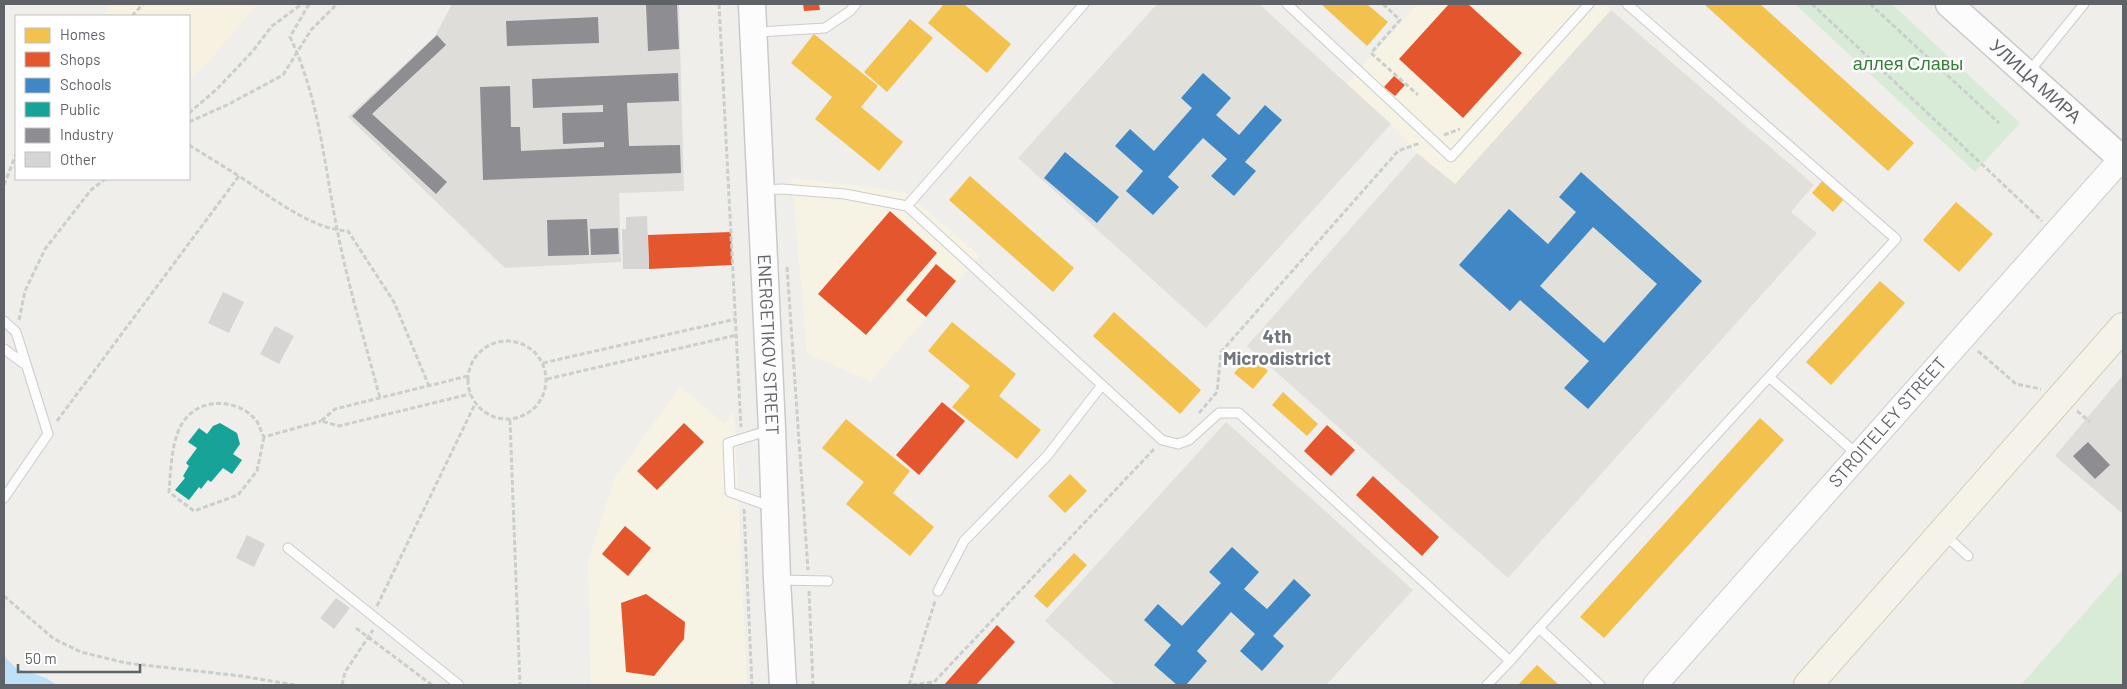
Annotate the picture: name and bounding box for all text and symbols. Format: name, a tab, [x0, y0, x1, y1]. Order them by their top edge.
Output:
legend	[15, 15, 190, 180]
text: Homes	[60, 25, 105, 43]
street label: УЛИЦА МИРА	[1986, 34, 2086, 127]
text: Shops	[60, 50, 100, 68]
park label: аллея Славы	[1853, 52, 1963, 74]
text: Schools	[60, 75, 112, 93]
text: Public	[60, 100, 100, 118]
text: Industry	[60, 125, 114, 143]
text: Other	[60, 150, 97, 168]
street label: ENERGETIKOV STREET	[754, 254, 784, 435]
district label: 4th Microdistrict	[1223, 324, 1331, 369]
street label: STROITELEY STREET	[1823, 352, 1951, 491]
scale bar	[18, 642, 140, 674]
text: 50 m	[25, 649, 57, 667]

